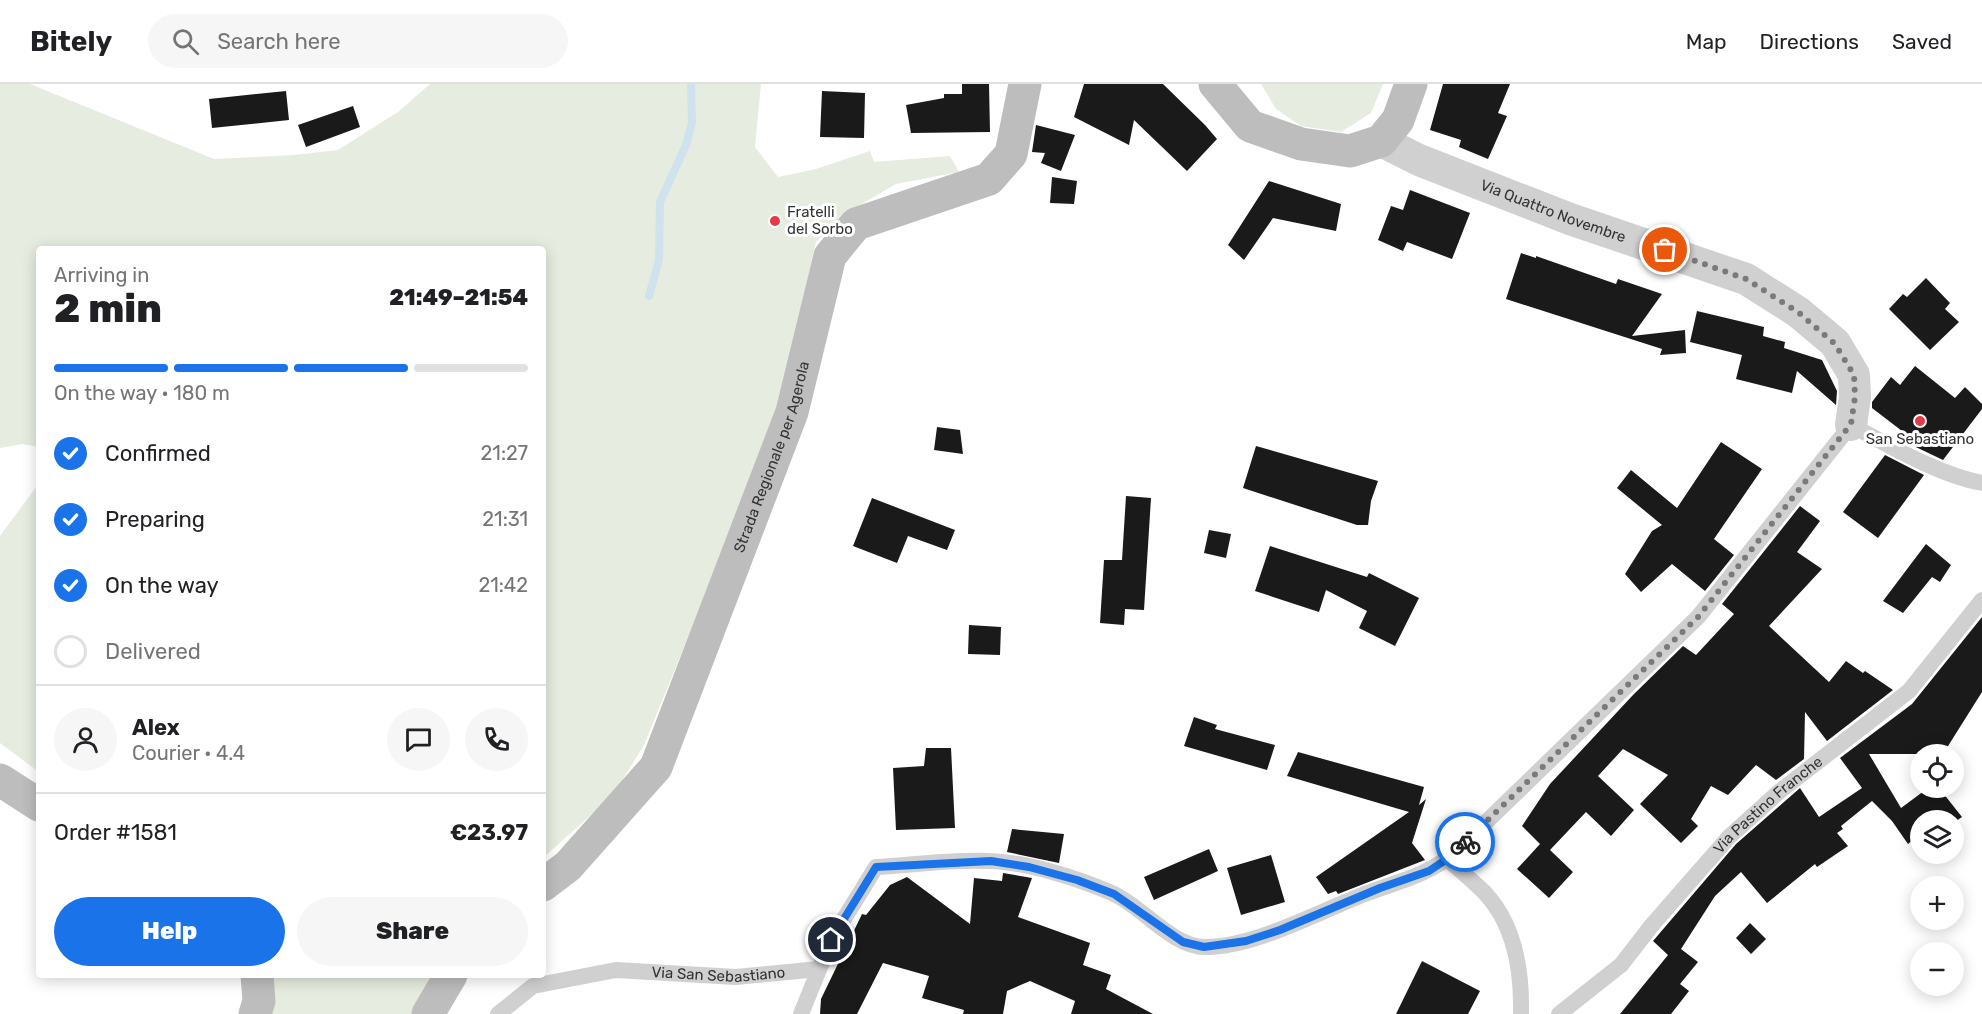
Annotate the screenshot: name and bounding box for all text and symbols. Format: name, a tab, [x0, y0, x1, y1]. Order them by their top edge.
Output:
search box	[148, 14, 568, 68]
text: Bitely	[30, 25, 112, 58]
icon: search	[169, 25, 202, 58]
text: Search here	[217, 28, 341, 55]
text: Map	[1686, 29, 1727, 54]
text: Directions	[1760, 29, 1859, 54]
text: Saved	[1892, 29, 1952, 54]
street label: Via Quattro Novembre	[1478, 176, 1628, 246]
place label: Fratelli del Sorbo	[787, 203, 853, 238]
marker: Fratelli del Sorbo	[768, 214, 782, 228]
pin	[1639, 224, 1690, 275]
icon: bag	[1648, 233, 1681, 266]
text: Arriving in	[54, 263, 149, 287]
text: 21:49–21:54	[389, 284, 528, 311]
text: 2 min	[54, 286, 162, 332]
street label: Strada Regionale per Agerola	[730, 359, 813, 555]
text: On the way · 180 m	[54, 381, 230, 405]
marker: San Sebastiano	[1913, 414, 1927, 428]
place label: San Sebastiano	[1866, 430, 1974, 448]
icon: check	[54, 437, 87, 470]
text: Confirmed	[105, 440, 211, 467]
text: 21:27	[481, 441, 528, 465]
icon: check	[54, 503, 87, 536]
text: Preparing	[105, 506, 205, 533]
text: 21:31	[482, 507, 528, 531]
icon: check	[54, 569, 87, 602]
text: On the way	[105, 572, 219, 599]
text: 21:42	[478, 573, 528, 597]
text: Delivered	[105, 638, 201, 665]
button: person	[54, 708, 117, 771]
button: chat	[387, 708, 450, 771]
button: phone	[465, 708, 528, 771]
text: Alex	[132, 714, 180, 741]
text: Courier · 4.4	[132, 741, 245, 765]
map controls	[1910, 744, 1964, 996]
button: locate	[1910, 744, 1964, 798]
street label: Via Pastino Franche	[1710, 752, 1826, 857]
button: layers	[1910, 810, 1964, 864]
courier	[1435, 812, 1495, 872]
text: Order #1581	[54, 819, 177, 846]
text: €23.97	[450, 819, 528, 846]
icon: bike	[1449, 826, 1482, 859]
button: +	[1910, 876, 1964, 930]
button: Help	[54, 897, 285, 966]
button: Share	[297, 897, 528, 966]
pin	[805, 914, 856, 965]
icon: home	[814, 923, 847, 956]
button: −	[1910, 942, 1964, 996]
street label: Via San Sebastiano	[651, 963, 786, 986]

